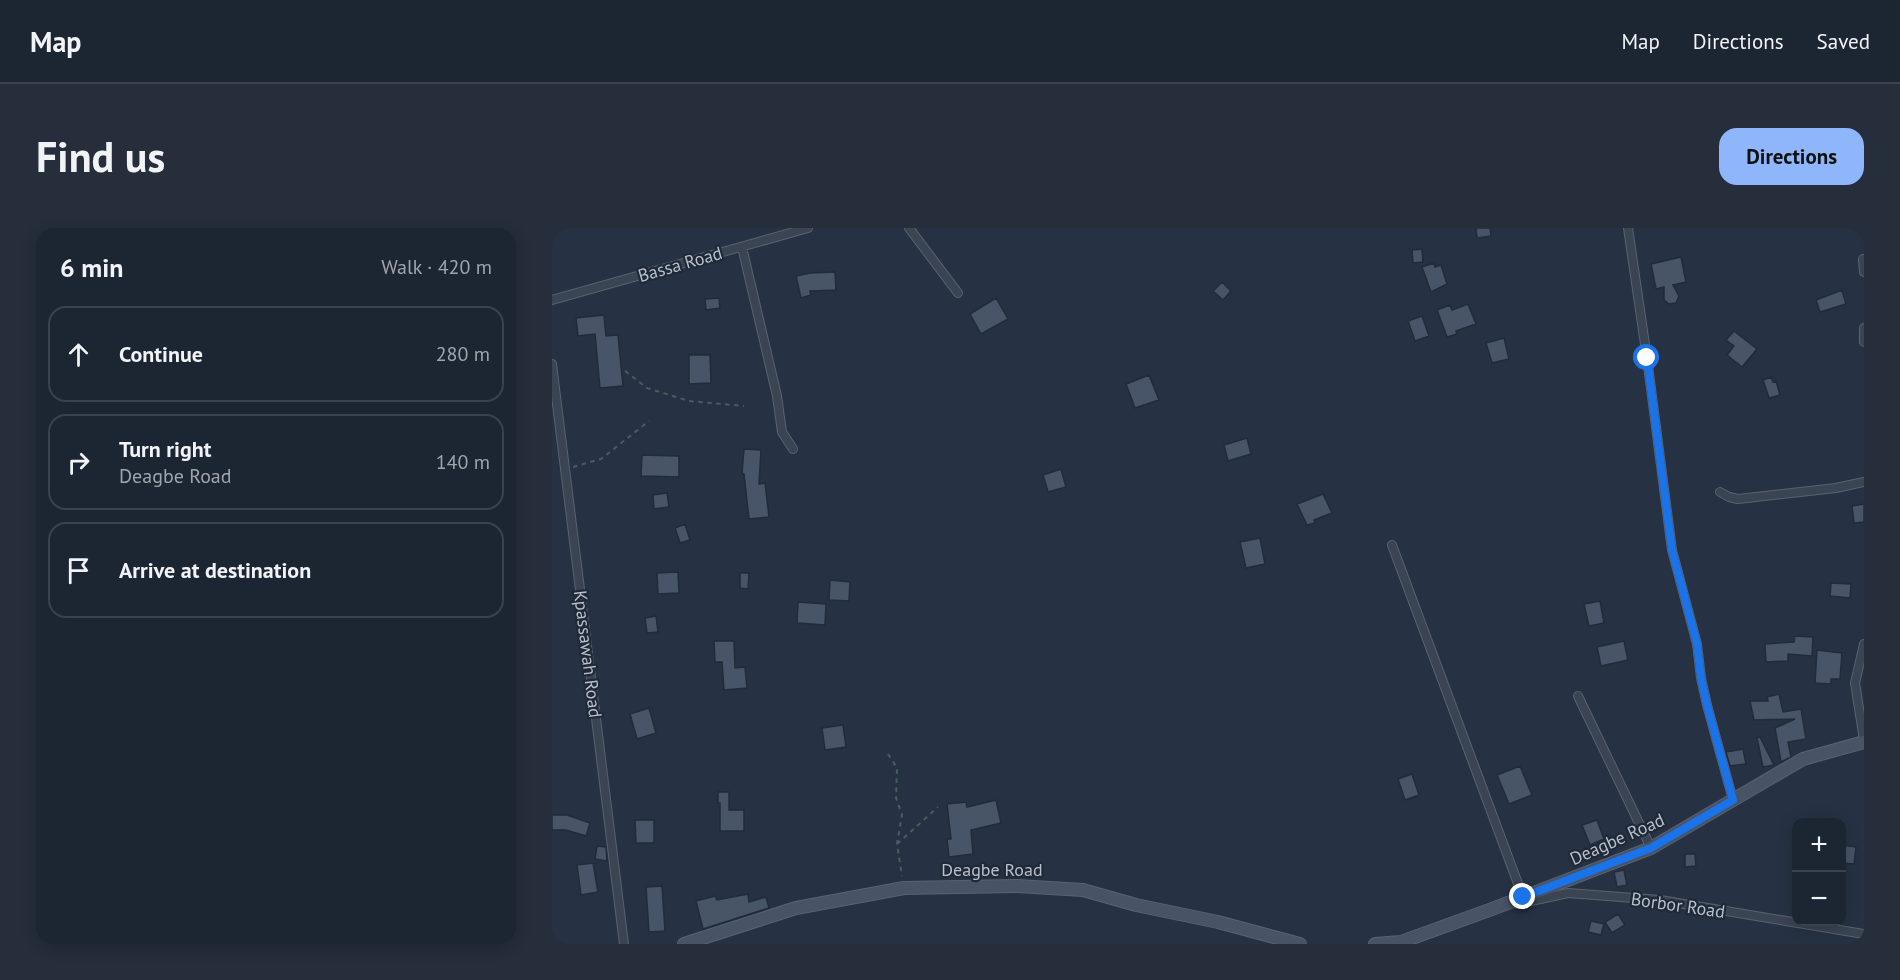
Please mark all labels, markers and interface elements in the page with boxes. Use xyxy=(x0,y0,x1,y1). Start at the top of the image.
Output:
text: Map xyxy=(30,23,81,60)
text: Map xyxy=(1621,28,1660,55)
text: Directions xyxy=(1693,28,1784,55)
text: Saved xyxy=(1817,28,1870,55)
button: Directions xyxy=(1719,128,1864,185)
text: Find us xyxy=(36,129,165,184)
street label: Bassa Road xyxy=(635,241,725,287)
text: 6 min xyxy=(60,251,123,284)
text: Walk · 420 m xyxy=(381,254,492,280)
icon: ahead xyxy=(62,338,95,371)
text: Continue xyxy=(119,340,203,368)
text: 280 m xyxy=(436,341,490,367)
route start xyxy=(1633,344,1659,370)
text: Turn right xyxy=(119,435,211,463)
icon: right xyxy=(62,446,95,479)
text: 140 m xyxy=(436,449,490,475)
text: Deagbe Road xyxy=(119,463,232,489)
icon: arrive xyxy=(62,554,95,587)
text: Arrive at destination xyxy=(119,556,311,584)
street label: Kpassawah Road xyxy=(569,589,607,719)
street label: Deagbe Road xyxy=(1566,808,1668,870)
map controls xyxy=(1792,818,1846,926)
button: + xyxy=(1792,818,1846,872)
street label: Deagbe Road xyxy=(941,858,1043,881)
button: − xyxy=(1792,872,1846,926)
route end xyxy=(1509,883,1535,909)
street label: Borbor Road xyxy=(1630,887,1726,923)

